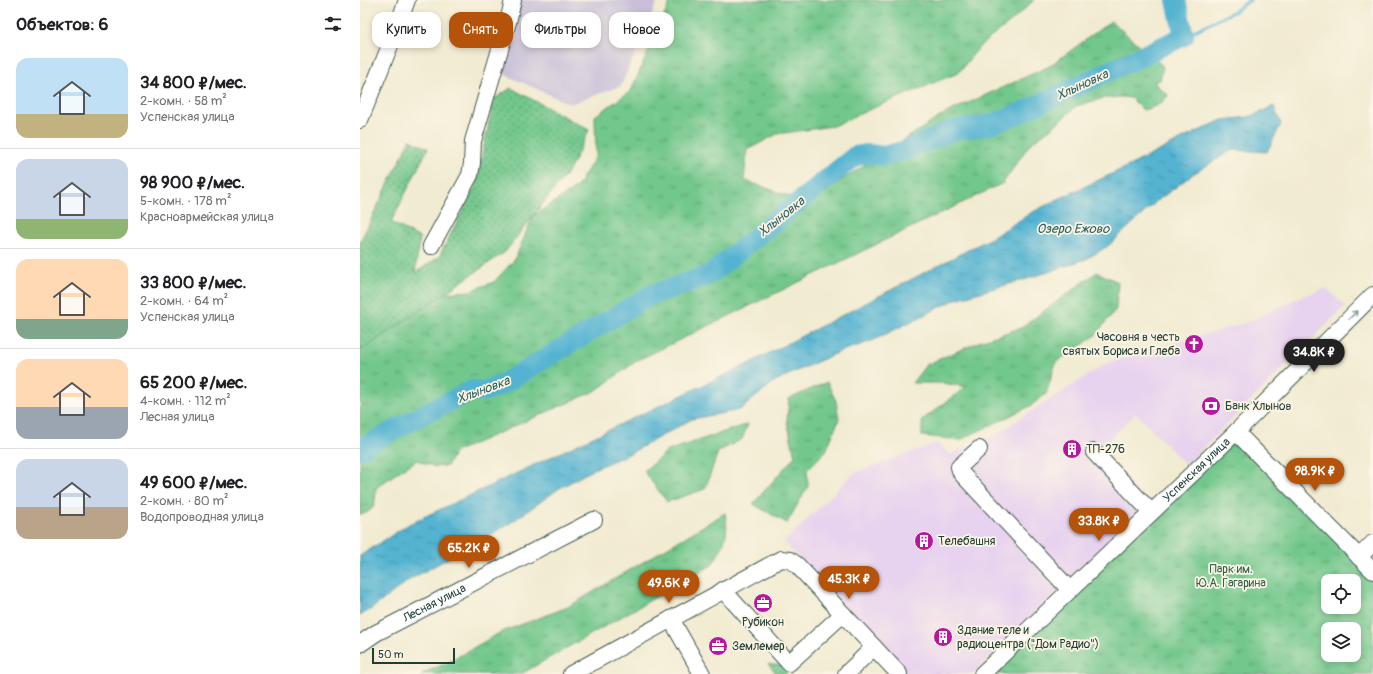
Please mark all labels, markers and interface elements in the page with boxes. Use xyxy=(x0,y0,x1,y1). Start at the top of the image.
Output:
chip: Купить xyxy=(372,12,441,48)
chip: Снять xyxy=(449,12,513,48)
chip: Фильтры xyxy=(521,12,601,48)
chip: Новое xyxy=(609,12,674,48)
icon: filters xyxy=(322,13,344,35)
text: Объектов: 6 xyxy=(16,14,108,35)
water label: Хлыновка xyxy=(1054,66,1111,104)
text: 34 800 ₽/мес. xyxy=(140,72,247,93)
icon: home xyxy=(48,74,96,122)
text: 2-комн. · 58 m² xyxy=(140,93,227,109)
text: Успенская улица xyxy=(140,109,235,125)
text: 98 900 ₽/мес. xyxy=(140,172,245,193)
icon: home xyxy=(48,175,96,223)
text: 5-комн. · 178 m² xyxy=(140,193,231,209)
water label: Хлыновка xyxy=(755,193,809,240)
text: Красноармейская улица xyxy=(140,209,274,225)
water label: Озеро Ежово xyxy=(1037,221,1110,237)
text: 33 800 ₽/мес. xyxy=(140,272,246,293)
icon: home xyxy=(48,275,96,323)
text: 2-комн. · 64 m² xyxy=(140,293,228,309)
text: Успенская улица xyxy=(140,309,235,325)
one-way arrow xyxy=(1348,310,1358,320)
place label: Часовня в честь святых Бориса и Глеба xyxy=(1063,330,1180,359)
church icon: Часовня в честь святых Бориса и Глеба xyxy=(1183,333,1205,355)
pin: 34.8K ₽ xyxy=(1277,339,1351,373)
text: 34.8K ₽ xyxy=(1293,344,1335,360)
text: 65 200 ₽/мес. xyxy=(140,372,247,393)
water label: Хлыновка xyxy=(455,372,513,407)
icon: home xyxy=(48,375,96,423)
text: 4-комн. · 112 m² xyxy=(140,393,231,409)
bank icon: Банк Хлынов xyxy=(1200,395,1222,417)
place label: Банк Хлынов xyxy=(1225,399,1291,414)
text: Лесная улица xyxy=(140,409,215,425)
street label: Успенская улица xyxy=(1160,434,1234,506)
building icon: ТП-276 xyxy=(1061,438,1083,460)
place label: ТП-276 xyxy=(1086,442,1125,457)
pin: 98.9K ₽ xyxy=(1278,458,1352,492)
text: 98.9K ₽ xyxy=(1294,463,1336,479)
text: 49 600 ₽/мес. xyxy=(140,472,247,493)
icon: home xyxy=(48,475,96,523)
text: 2-комн. · 80 m² xyxy=(140,493,228,509)
pin: 33.8K ₽ xyxy=(1062,508,1136,542)
text: Водопроводная улица xyxy=(140,509,264,525)
text: 33.8K ₽ xyxy=(1078,513,1120,529)
building icon: Телебашня xyxy=(913,530,935,552)
place label: Телебашня xyxy=(938,534,996,549)
pin: 65.2K ₽ xyxy=(432,535,506,569)
text: 65.2K ₽ xyxy=(447,540,491,556)
park label: Парк им. Ю.А. Гагарина xyxy=(1196,562,1266,591)
pin: 45.3K ₽ xyxy=(812,566,886,600)
pin: 49.6K ₽ xyxy=(632,570,706,604)
text: 45.3K ₽ xyxy=(827,571,871,587)
map controls xyxy=(1321,574,1361,662)
button: locate xyxy=(1321,574,1361,614)
text: 49.6K ₽ xyxy=(647,575,691,591)
street label: Лесная улица xyxy=(399,581,469,626)
office icon: Рубикон xyxy=(752,592,774,614)
place label: Рубикон xyxy=(742,615,784,630)
button: layers xyxy=(1321,622,1361,662)
place label: Здание теле и радиоцентра ("Дом Радио") xyxy=(957,623,1099,652)
building icon: Здание теле и радиоцентра ("Дом Радио") xyxy=(932,626,954,648)
office icon: Землемер xyxy=(707,635,729,657)
place label: Землемер xyxy=(732,639,785,654)
scale bar xyxy=(372,646,455,665)
text: 50 m xyxy=(378,648,404,661)

